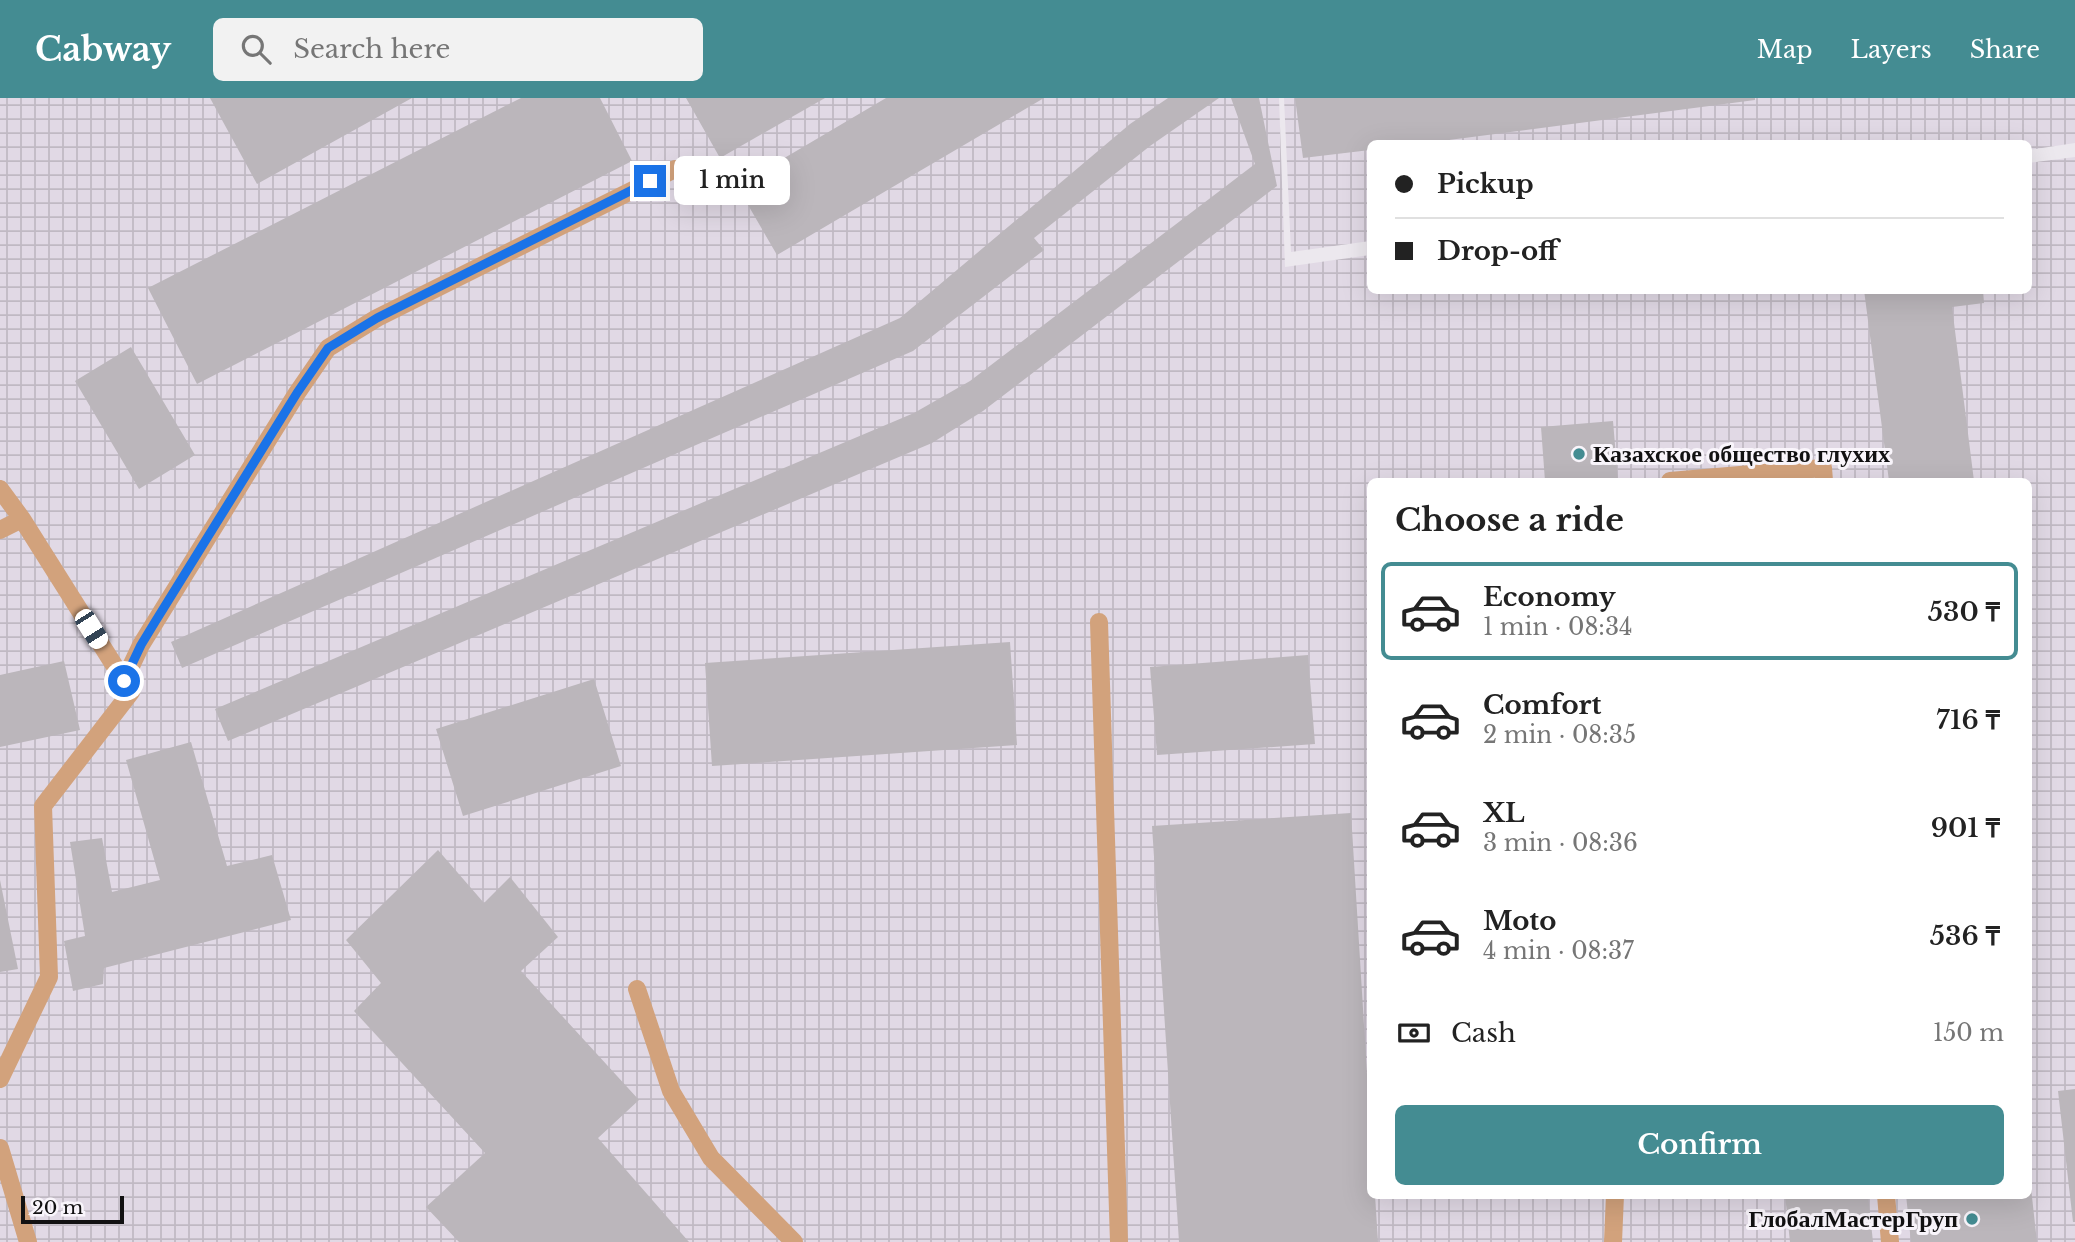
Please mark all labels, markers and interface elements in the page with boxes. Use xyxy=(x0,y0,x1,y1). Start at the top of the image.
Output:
search box xyxy=(213,18,703,81)
text: Cabway xyxy=(35,29,171,70)
icon: search xyxy=(237,30,275,68)
text: Search here xyxy=(293,33,450,65)
text: Map xyxy=(1757,35,1813,64)
text: Layers xyxy=(1851,35,1932,64)
text: Share xyxy=(1970,35,2040,64)
callout: 1 min xyxy=(674,156,790,206)
route end xyxy=(634,165,666,197)
text: 1 min xyxy=(699,166,765,194)
text: Pickup xyxy=(1437,168,1534,200)
text: Drop-off xyxy=(1437,235,1558,267)
place label: Казахское общество глухих xyxy=(1593,439,1890,468)
marker: Казахское общество глухих xyxy=(1571,446,1587,462)
text: Choose a ride xyxy=(1395,500,1624,540)
icon: car xyxy=(1399,580,1462,643)
text: Economy xyxy=(1483,581,1616,613)
text: 530 ₸ xyxy=(1928,596,2000,628)
car xyxy=(71,606,112,652)
text: 1 min · 08:34 xyxy=(1483,613,1633,641)
route start xyxy=(108,665,140,697)
icon: car xyxy=(1399,688,1462,751)
text: Comfort xyxy=(1483,689,1601,721)
text: 716 ₸ xyxy=(1936,704,2000,736)
text: 2 min · 08:35 xyxy=(1483,721,1636,749)
icon: car xyxy=(1399,796,1462,859)
text: XL xyxy=(1483,797,1525,829)
text: 901 ₸ xyxy=(1931,812,2000,844)
text: 3 min · 08:36 xyxy=(1483,829,1638,857)
icon: car xyxy=(1399,904,1462,967)
text: Moto xyxy=(1483,905,1556,937)
text: 536 ₸ xyxy=(1930,920,2000,952)
text: 4 min · 08:37 xyxy=(1483,937,1634,965)
icon: cash xyxy=(1395,1014,1433,1052)
text: Cash xyxy=(1451,1017,1516,1049)
text: 150 m xyxy=(1933,1019,2004,1047)
button: Confirm xyxy=(1395,1105,2004,1185)
scale bar xyxy=(21,1193,124,1225)
text: 20 m xyxy=(32,1196,83,1219)
place label: ГлобалМастерГруп xyxy=(1749,1204,1958,1233)
marker: ГлобалМастерГруп xyxy=(1964,1211,1980,1227)

